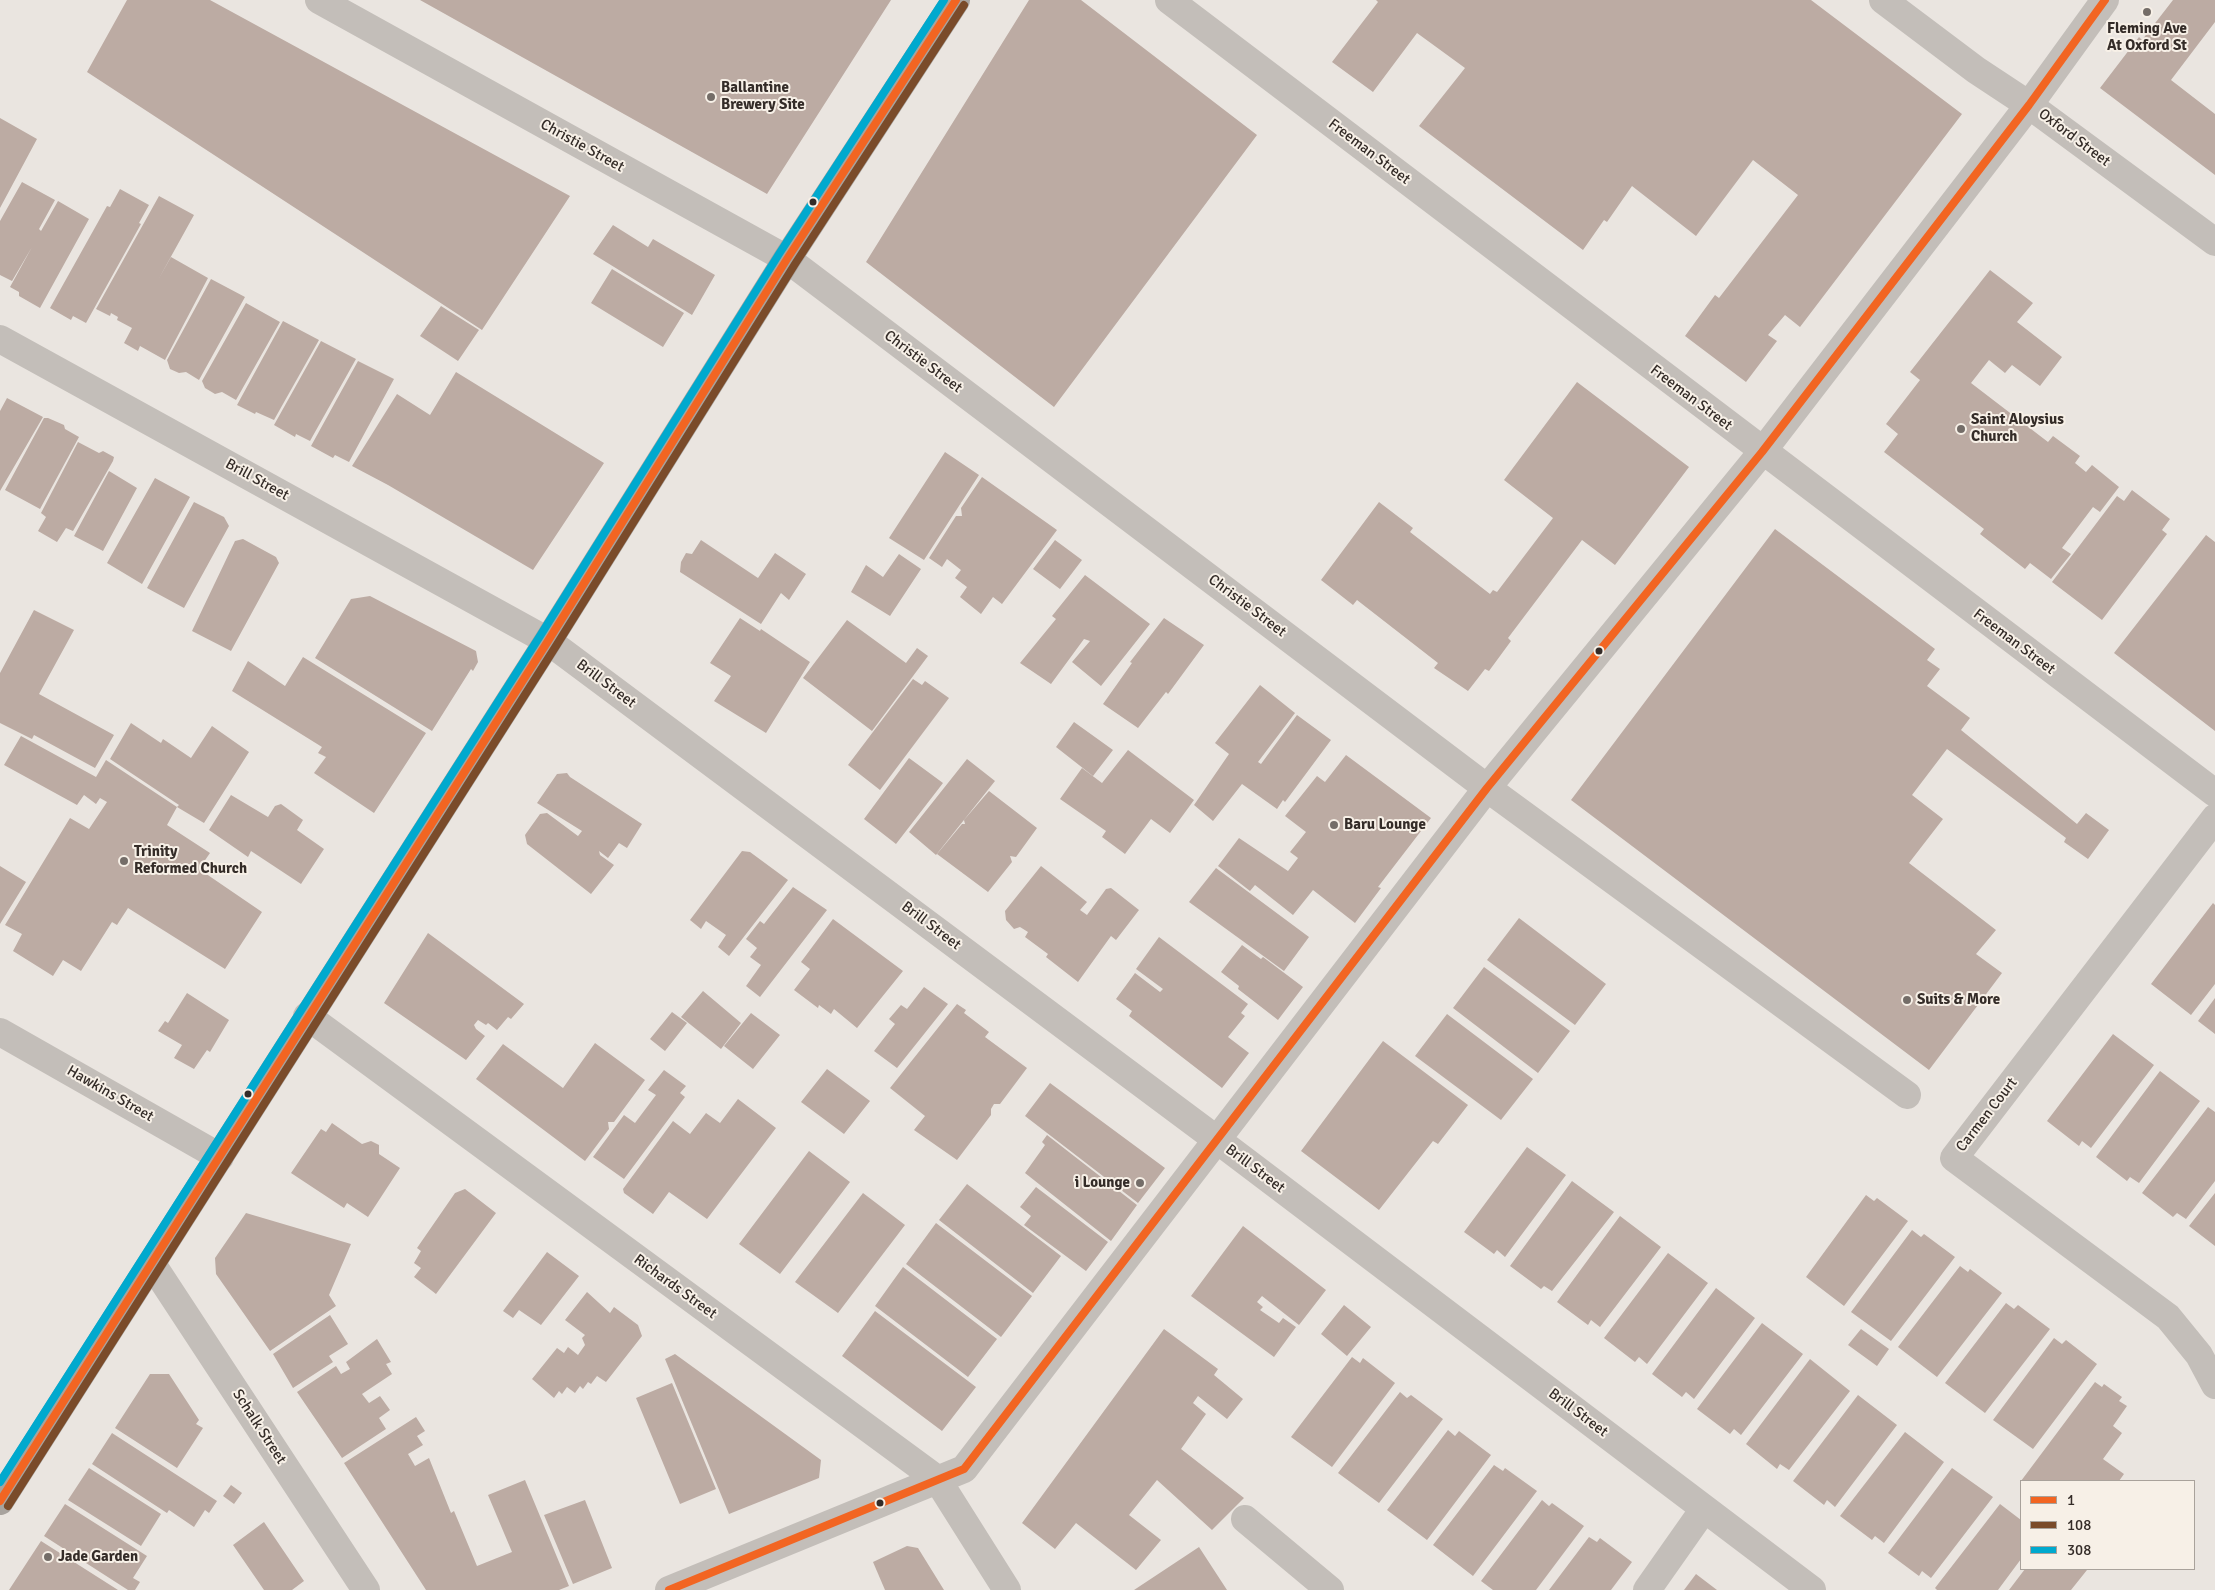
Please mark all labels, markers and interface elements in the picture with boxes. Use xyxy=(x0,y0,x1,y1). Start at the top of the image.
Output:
marker: Fleming Ave At Oxford St xyxy=(2141,6,2153,18)
place label: Fleming Ave At Oxford St xyxy=(2107,20,2187,55)
place label: Ballantine Brewery Site xyxy=(721,79,805,114)
marker: Ballantine Brewery Site xyxy=(705,91,717,103)
street label: Oxford Street xyxy=(2035,105,2113,171)
street label: Freeman Street xyxy=(1325,115,1413,189)
street label: Christie Street xyxy=(537,116,627,176)
unlabelled marker xyxy=(808,197,818,207)
street label: Christie Street xyxy=(880,327,966,397)
street label: Freeman Street xyxy=(1647,361,1735,435)
place label: Saint Aloysius Church xyxy=(1971,411,2064,446)
marker: Saint Aloysius Church xyxy=(1955,423,1967,435)
street label: Brill Street xyxy=(222,455,292,505)
street label: Christie Street xyxy=(1204,571,1290,641)
street label: Freeman Street xyxy=(1970,605,2058,679)
unlabelled marker xyxy=(1594,646,1604,656)
street label: Brill Street xyxy=(573,656,639,712)
place label: Baru Lounge xyxy=(1344,816,1426,834)
marker: Baru Lounge xyxy=(1328,819,1340,831)
place label: Trinity Reformed Church xyxy=(134,843,247,878)
marker: Trinity Reformed Church xyxy=(118,855,130,867)
street label: Brill Street xyxy=(898,898,964,954)
place label: Suits & More xyxy=(1917,991,2000,1009)
marker: Suits & More xyxy=(1901,994,1913,1006)
street label: Hawkins Street xyxy=(63,1062,157,1126)
street label: Carmen Court xyxy=(1952,1074,2022,1156)
unlabelled marker xyxy=(243,1089,253,1099)
street label: Brill Street xyxy=(1222,1141,1288,1197)
place label: i Lounge xyxy=(1075,1174,1130,1192)
marker: i Lounge xyxy=(1134,1177,1146,1189)
street label: Richards Street xyxy=(630,1251,720,1323)
street label: Brill Street xyxy=(1545,1385,1611,1441)
street label: Schalk Street xyxy=(228,1386,290,1468)
legend xyxy=(2020,1480,2195,1570)
text: 1 xyxy=(2067,1491,2075,1509)
unlabelled marker xyxy=(875,1498,885,1508)
text: 108 xyxy=(2067,1516,2091,1534)
text: 308 xyxy=(2067,1541,2091,1559)
place label: Jade Garden xyxy=(58,1548,138,1566)
marker: Jade Garden xyxy=(42,1551,54,1563)

